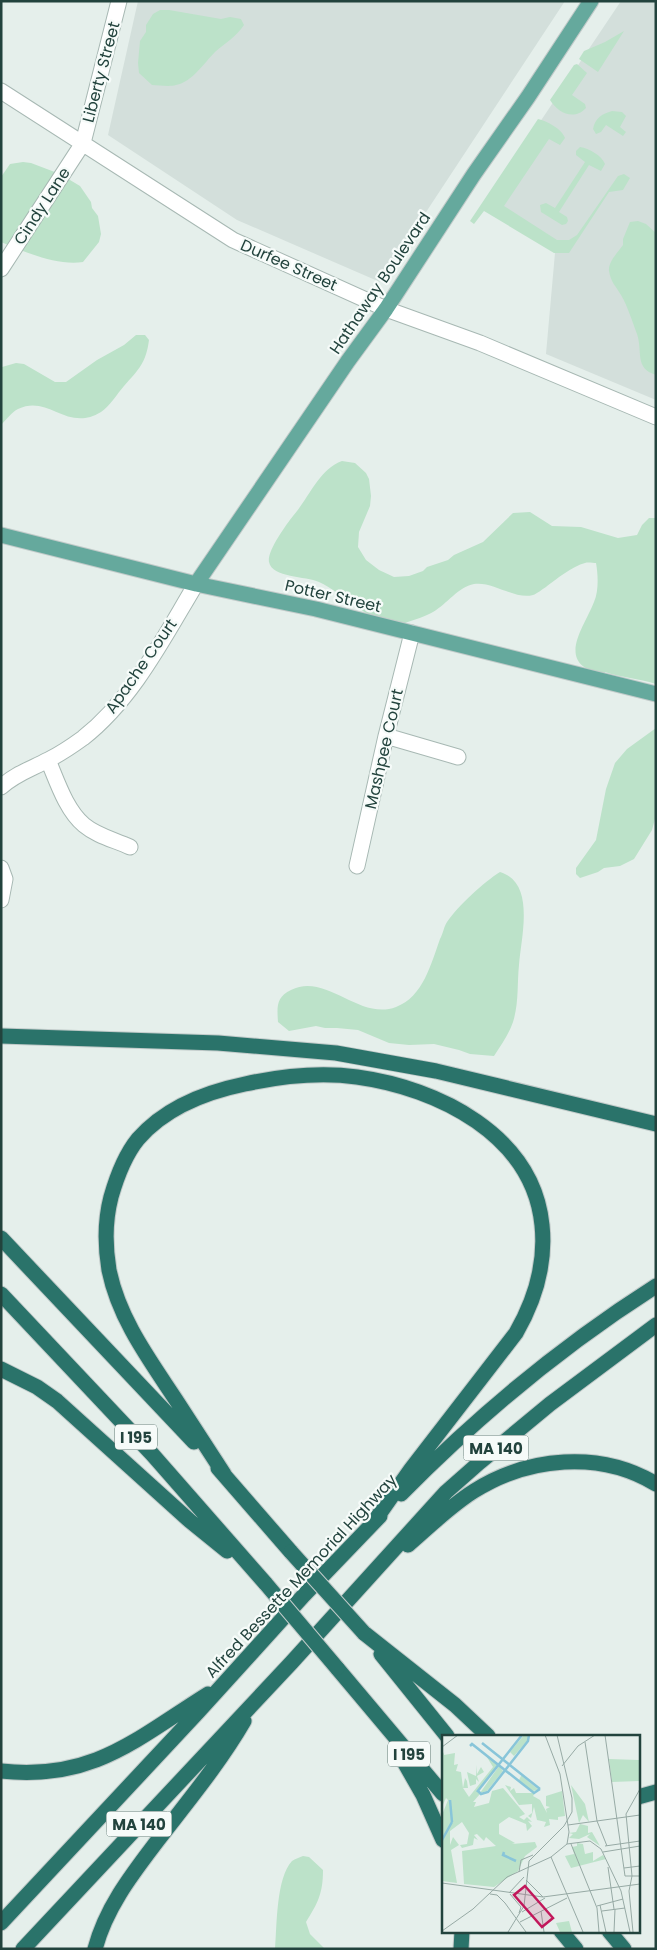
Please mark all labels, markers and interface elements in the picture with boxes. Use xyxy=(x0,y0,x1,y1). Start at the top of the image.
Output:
street label: Liberty Street xyxy=(76,19,126,125)
street label: Cindy Lane xyxy=(8,163,76,249)
street label: Hathaway Boulevard xyxy=(324,207,436,359)
street label: Durfee Street xyxy=(237,233,341,297)
street label: Potter Street xyxy=(283,574,384,618)
street label: Apache Court xyxy=(100,614,182,718)
street label: Mashpee Court xyxy=(359,686,409,811)
road number: I 195 xyxy=(115,1424,157,1450)
road number: MA 140 xyxy=(464,1436,528,1460)
street label: Alfred Bessette Memorial Highway xyxy=(200,1469,402,1683)
inset map xyxy=(442,1735,640,1932)
road number: I 195 xyxy=(388,1742,430,1766)
road number: MA 140 xyxy=(106,1812,172,1836)

